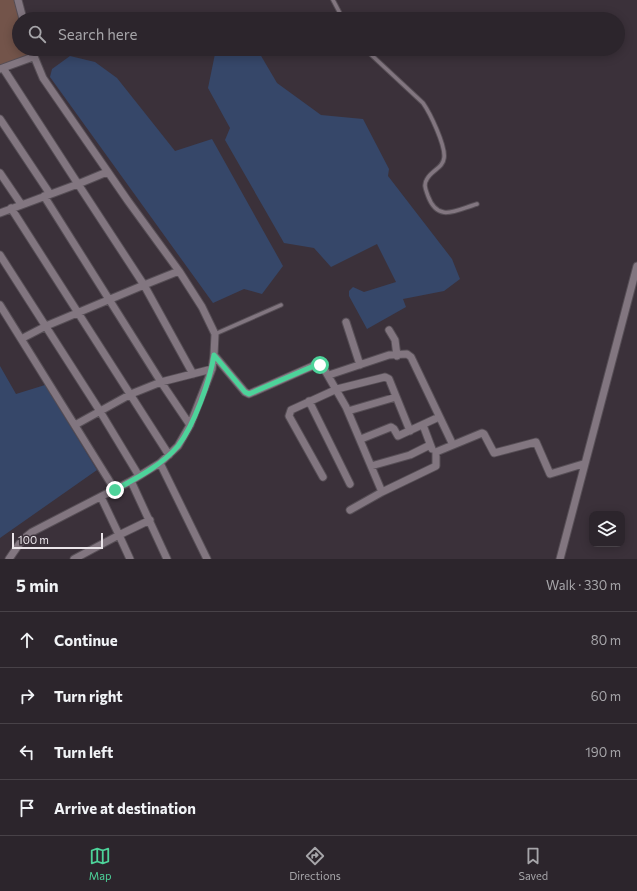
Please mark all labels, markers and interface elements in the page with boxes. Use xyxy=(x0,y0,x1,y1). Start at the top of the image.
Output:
search box xyxy=(12,12,625,56)
icon: search xyxy=(26,23,48,45)
text: Search here xyxy=(58,25,137,43)
route start xyxy=(311,356,329,374)
route end xyxy=(106,481,124,499)
map controls xyxy=(589,511,625,547)
button: layers xyxy=(589,511,625,547)
scale bar xyxy=(12,531,103,550)
text: 100 m xyxy=(18,533,49,546)
text: 5 min xyxy=(16,575,59,596)
text: Walk · 330 m xyxy=(546,577,621,593)
icon: ahead xyxy=(16,629,38,651)
text: Continue xyxy=(54,631,118,649)
text: 80 m xyxy=(591,632,621,648)
icon: right xyxy=(16,685,38,707)
text: Turn right xyxy=(54,687,123,705)
text: 60 m xyxy=(591,688,621,704)
icon: left xyxy=(16,741,38,763)
text: Turn left xyxy=(54,743,113,761)
text: 190 m xyxy=(585,744,621,760)
icon: arrive xyxy=(16,797,38,819)
text: Arrive at destination xyxy=(54,799,196,817)
tab: Map xyxy=(89,845,112,882)
tab: Directions xyxy=(289,845,341,882)
tab: Saved xyxy=(518,845,548,882)

